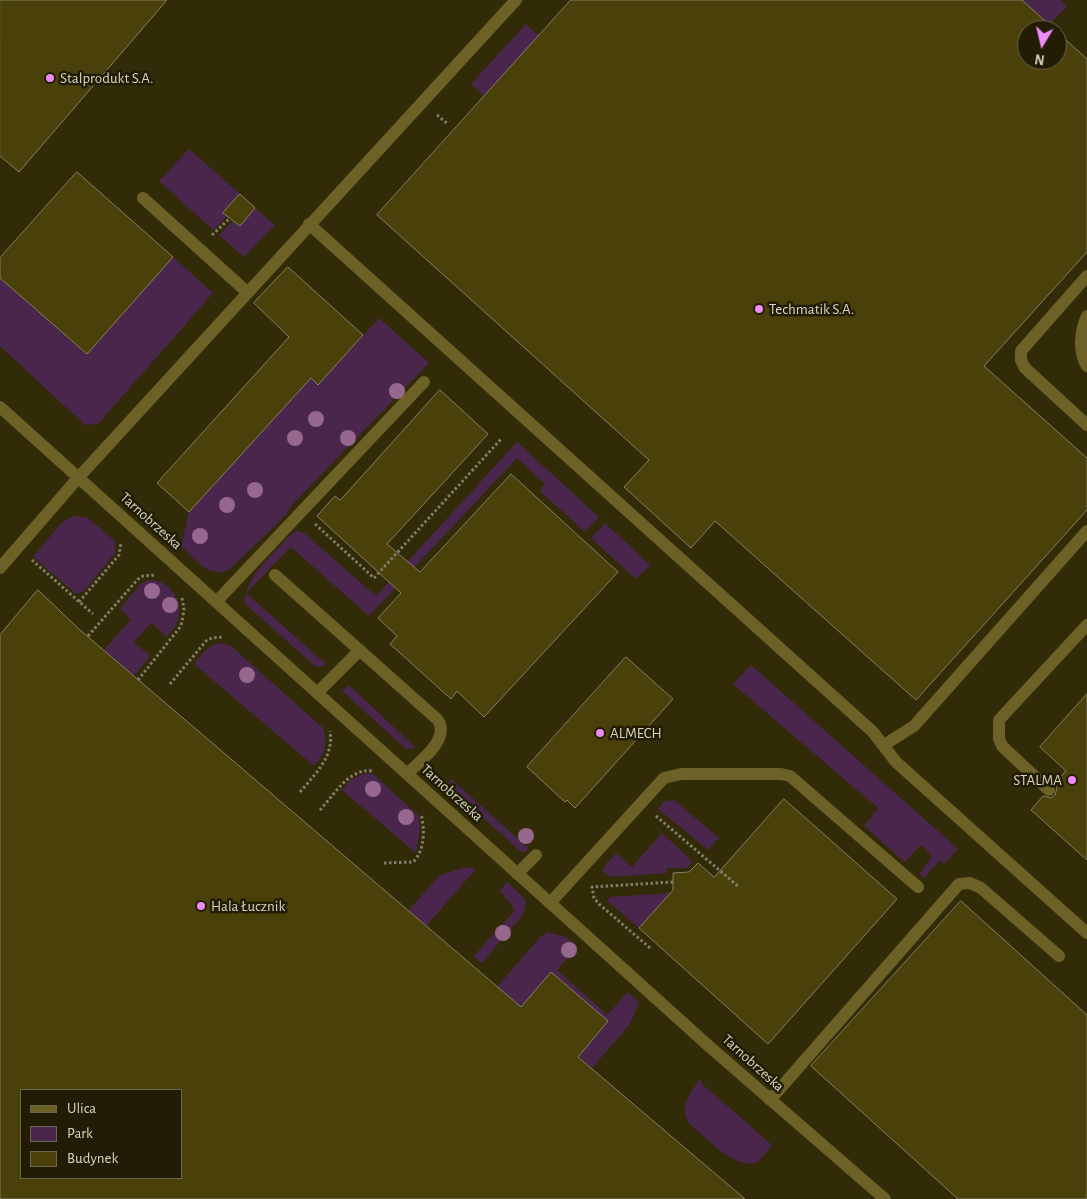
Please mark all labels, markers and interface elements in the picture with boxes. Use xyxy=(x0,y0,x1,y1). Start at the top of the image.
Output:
north arrow xyxy=(1017,20,1067,70)
text: N xyxy=(1034,51,1046,67)
place label: Stalprodukt S.A. xyxy=(60,69,153,87)
marker: Stalprodukt S.A. xyxy=(44,72,56,84)
place label: Techmatik S.A. xyxy=(769,300,854,318)
marker: Techmatik S.A. xyxy=(753,303,765,315)
street label: Tarnobrzeska xyxy=(116,488,186,554)
place label: ALMECH xyxy=(610,724,662,742)
marker: ALMECH xyxy=(594,727,606,739)
street label: Tarnobrzeska xyxy=(417,760,487,826)
place label: STALMA xyxy=(1013,771,1062,789)
marker: STALMA xyxy=(1066,774,1078,786)
place label: Hala Łucznik xyxy=(211,897,285,915)
marker: Hala Łucznik xyxy=(195,900,207,912)
street label: Tarnobrzeska xyxy=(718,1030,788,1096)
legend xyxy=(20,1089,182,1179)
text: Ulica xyxy=(67,1101,96,1116)
text: Park xyxy=(67,1126,93,1141)
text: Budynek xyxy=(67,1151,118,1166)

